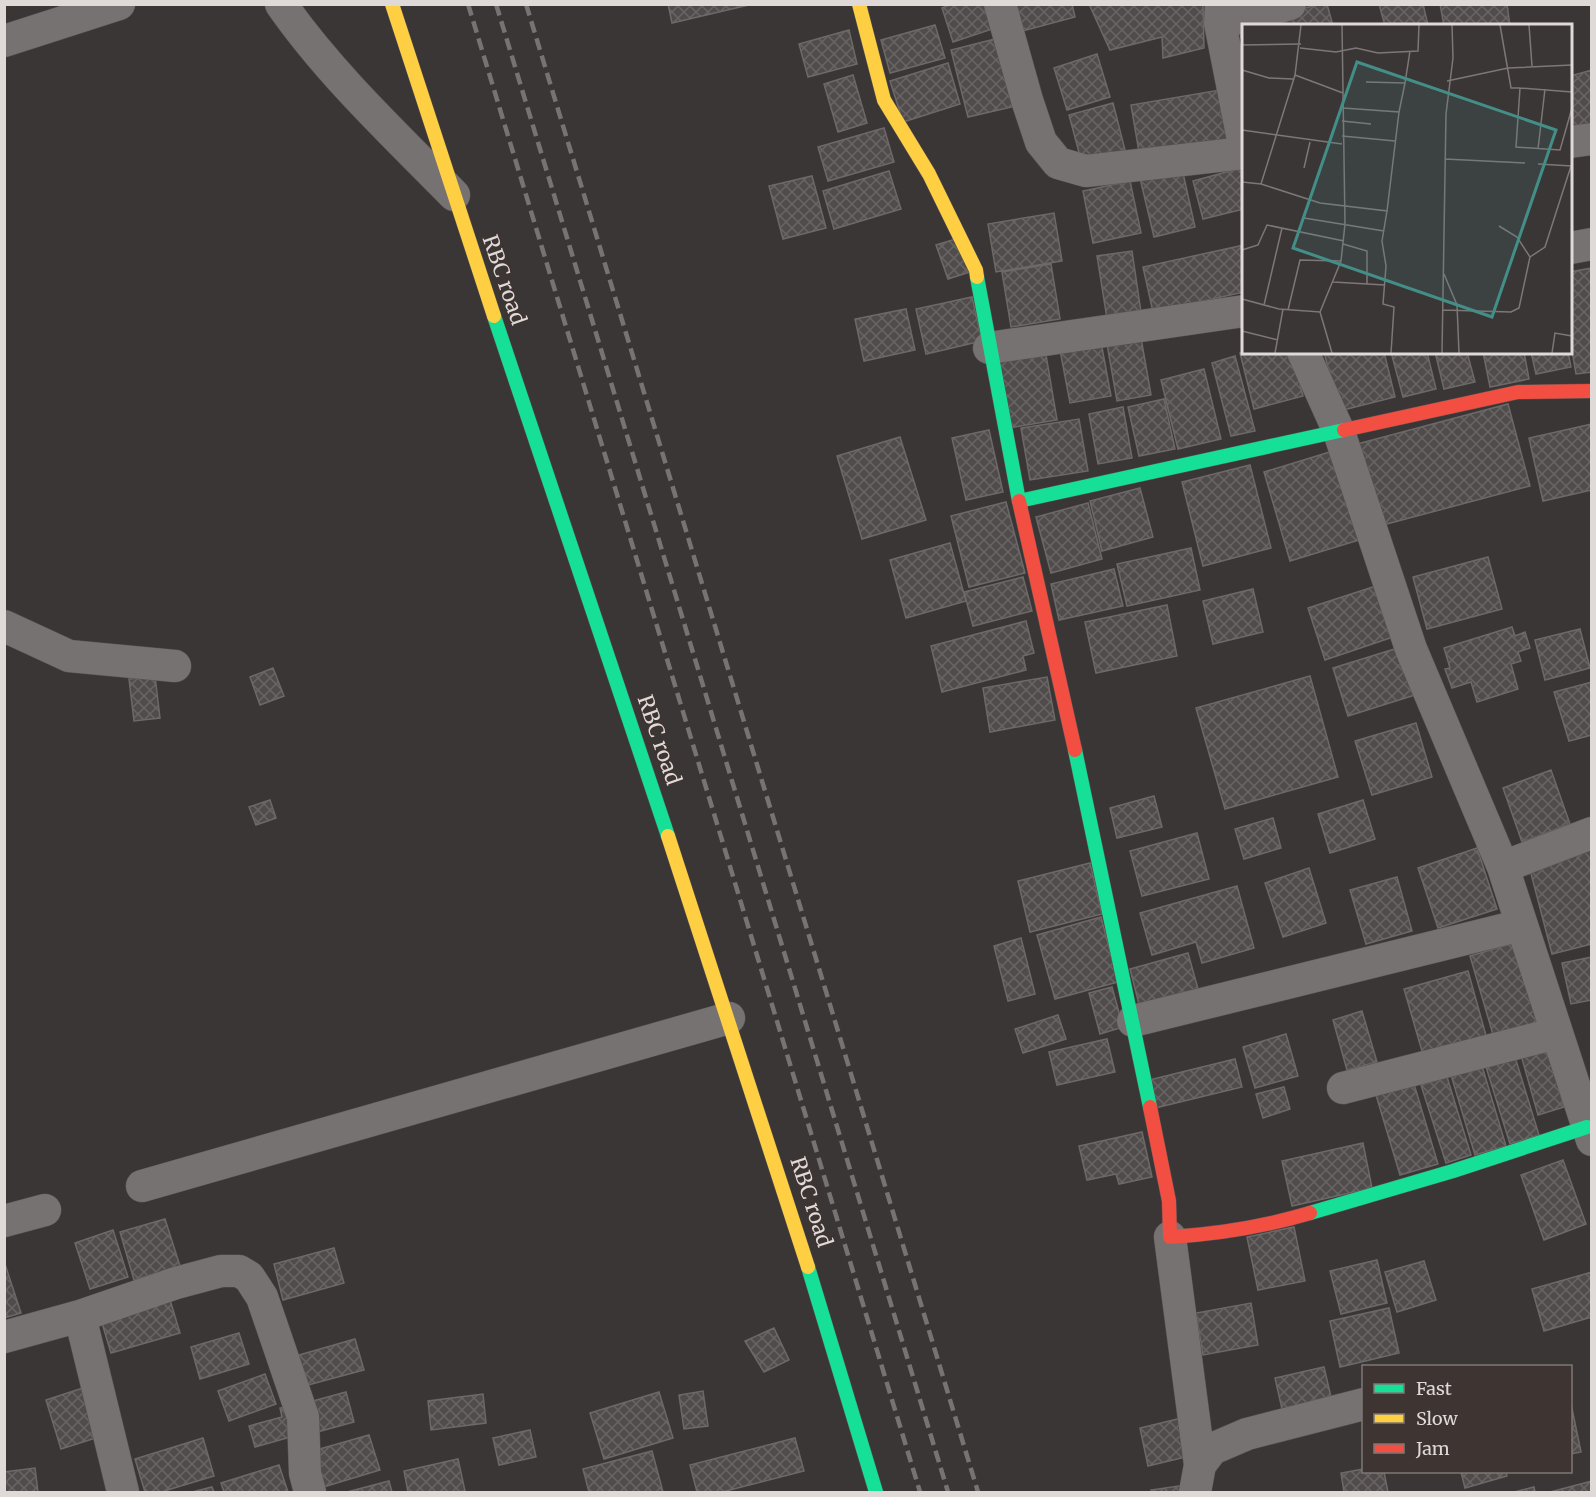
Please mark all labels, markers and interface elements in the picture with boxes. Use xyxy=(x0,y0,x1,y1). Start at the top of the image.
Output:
inset map xyxy=(1242,24,1572,354)
street label: RBC road xyxy=(476,231,533,329)
street label: RBC road xyxy=(631,691,688,789)
street label: RBC road xyxy=(784,1153,839,1251)
legend xyxy=(1362,1365,1572,1473)
text: Fast xyxy=(1416,1377,1452,1400)
text: Slow xyxy=(1416,1407,1459,1430)
text: Jam xyxy=(1415,1437,1450,1460)

